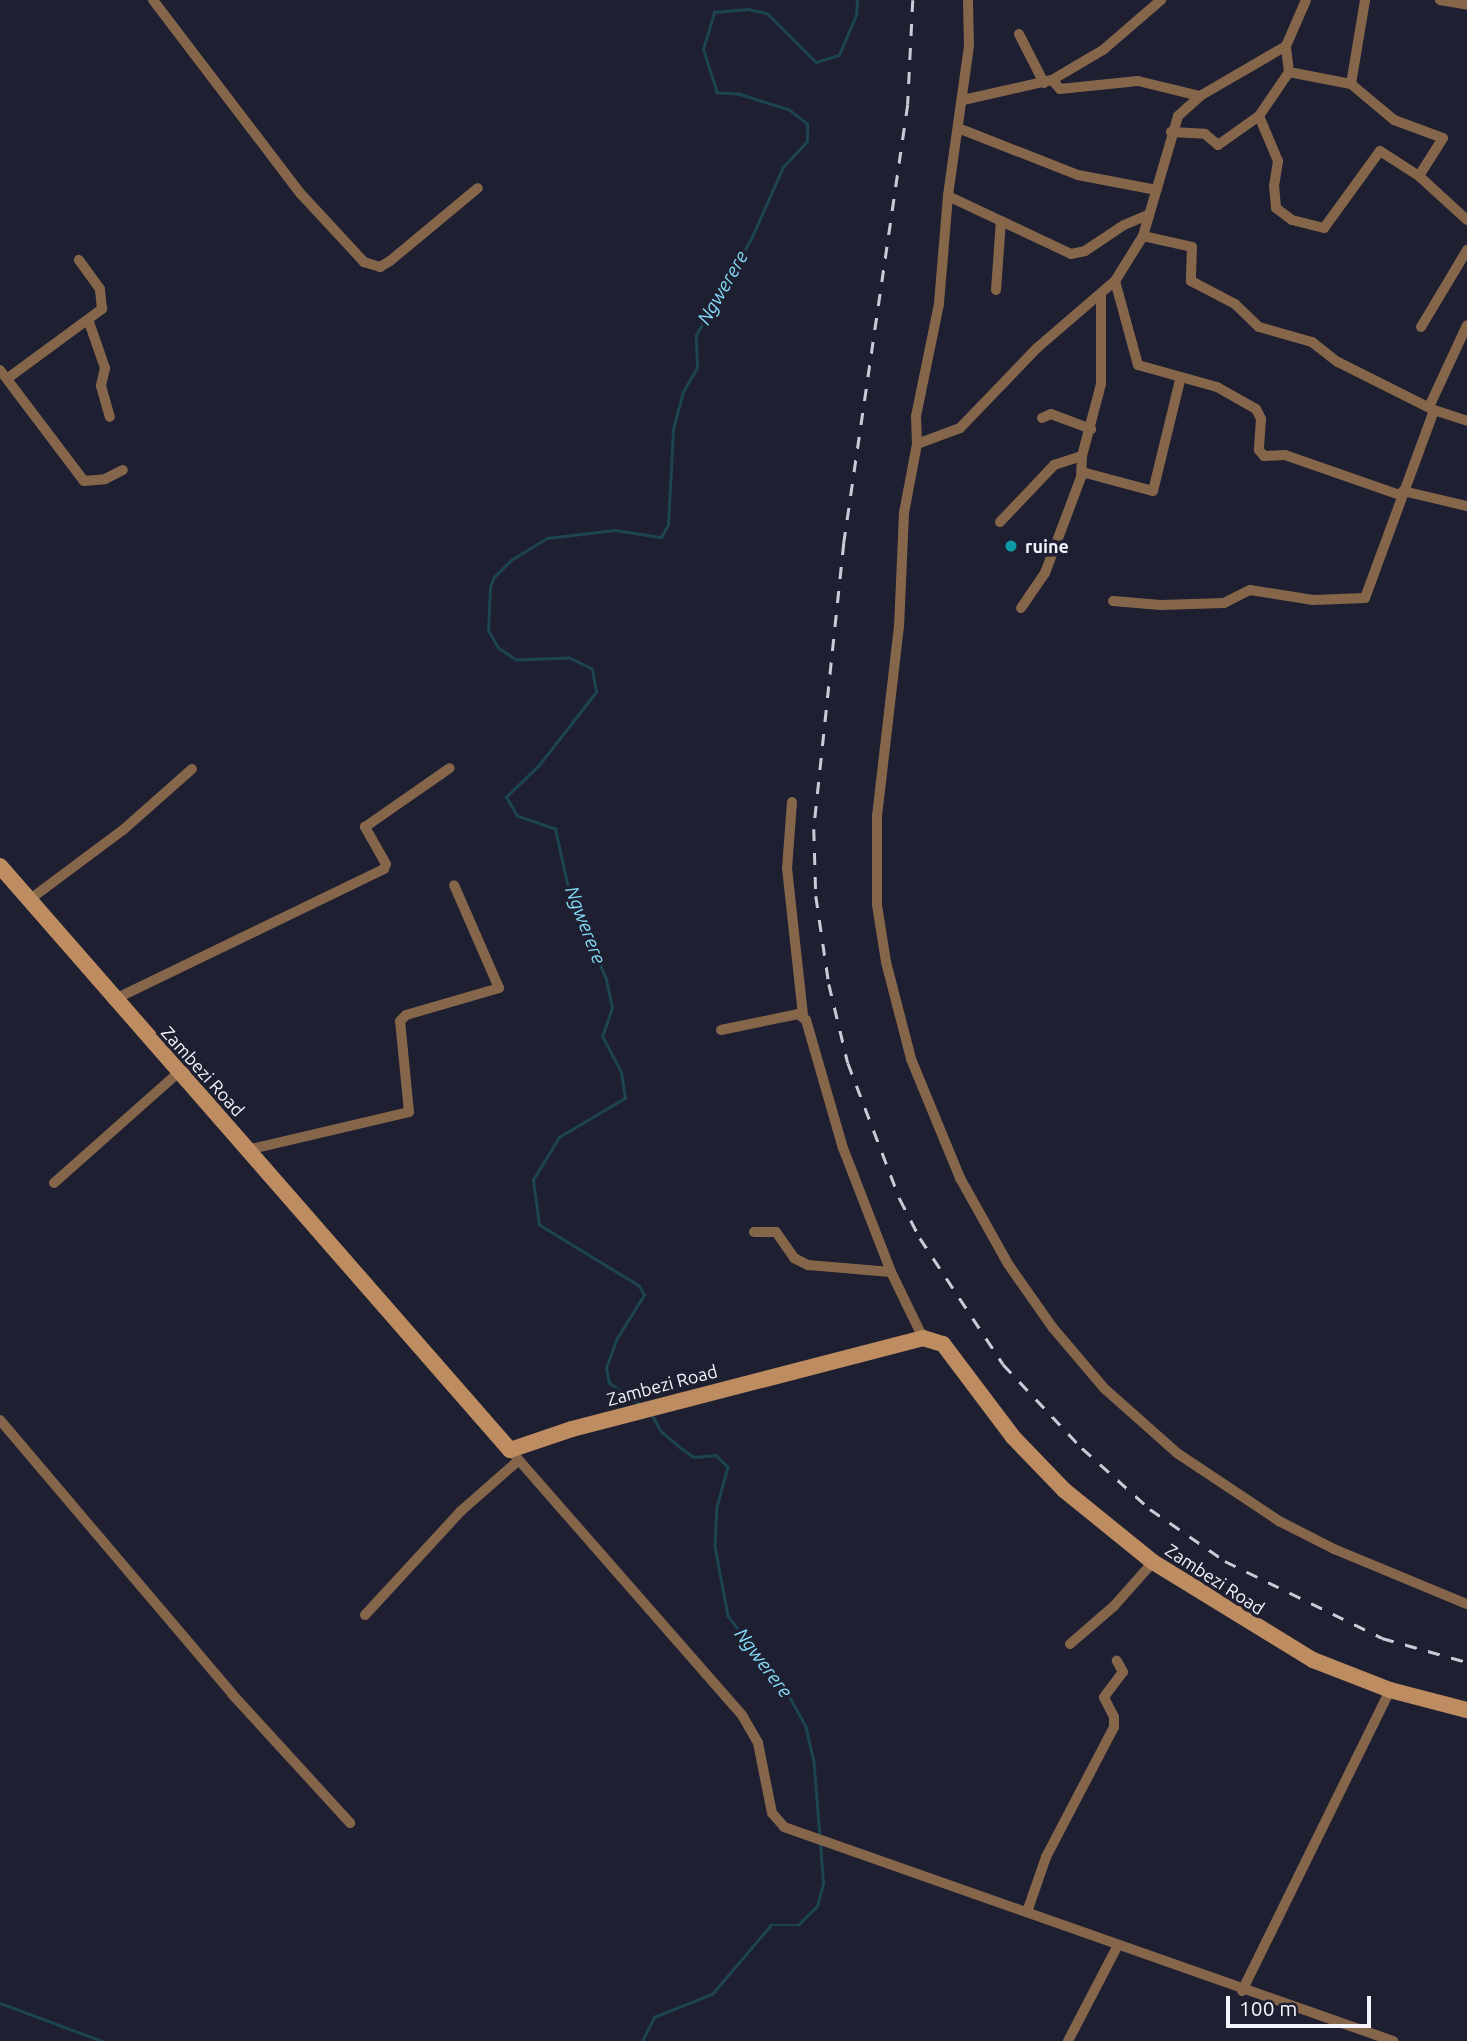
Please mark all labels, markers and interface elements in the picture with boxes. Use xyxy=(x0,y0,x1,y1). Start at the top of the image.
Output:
water label: Ngwerere xyxy=(693,247,753,329)
place label: ruine xyxy=(1025,535,1069,557)
marker: ruine xyxy=(1003,538,1019,554)
water label: Ngwerere xyxy=(560,883,610,967)
street label: Zambezi Road xyxy=(157,1022,249,1120)
street label: Zambezi Road xyxy=(604,1360,720,1410)
street label: Zambezi Road xyxy=(1161,1539,1269,1619)
water label: Ngwerere xyxy=(729,1624,797,1702)
scale bar xyxy=(1229,1982,1374,2026)
text: 100 m xyxy=(1239,1996,1297,2020)

